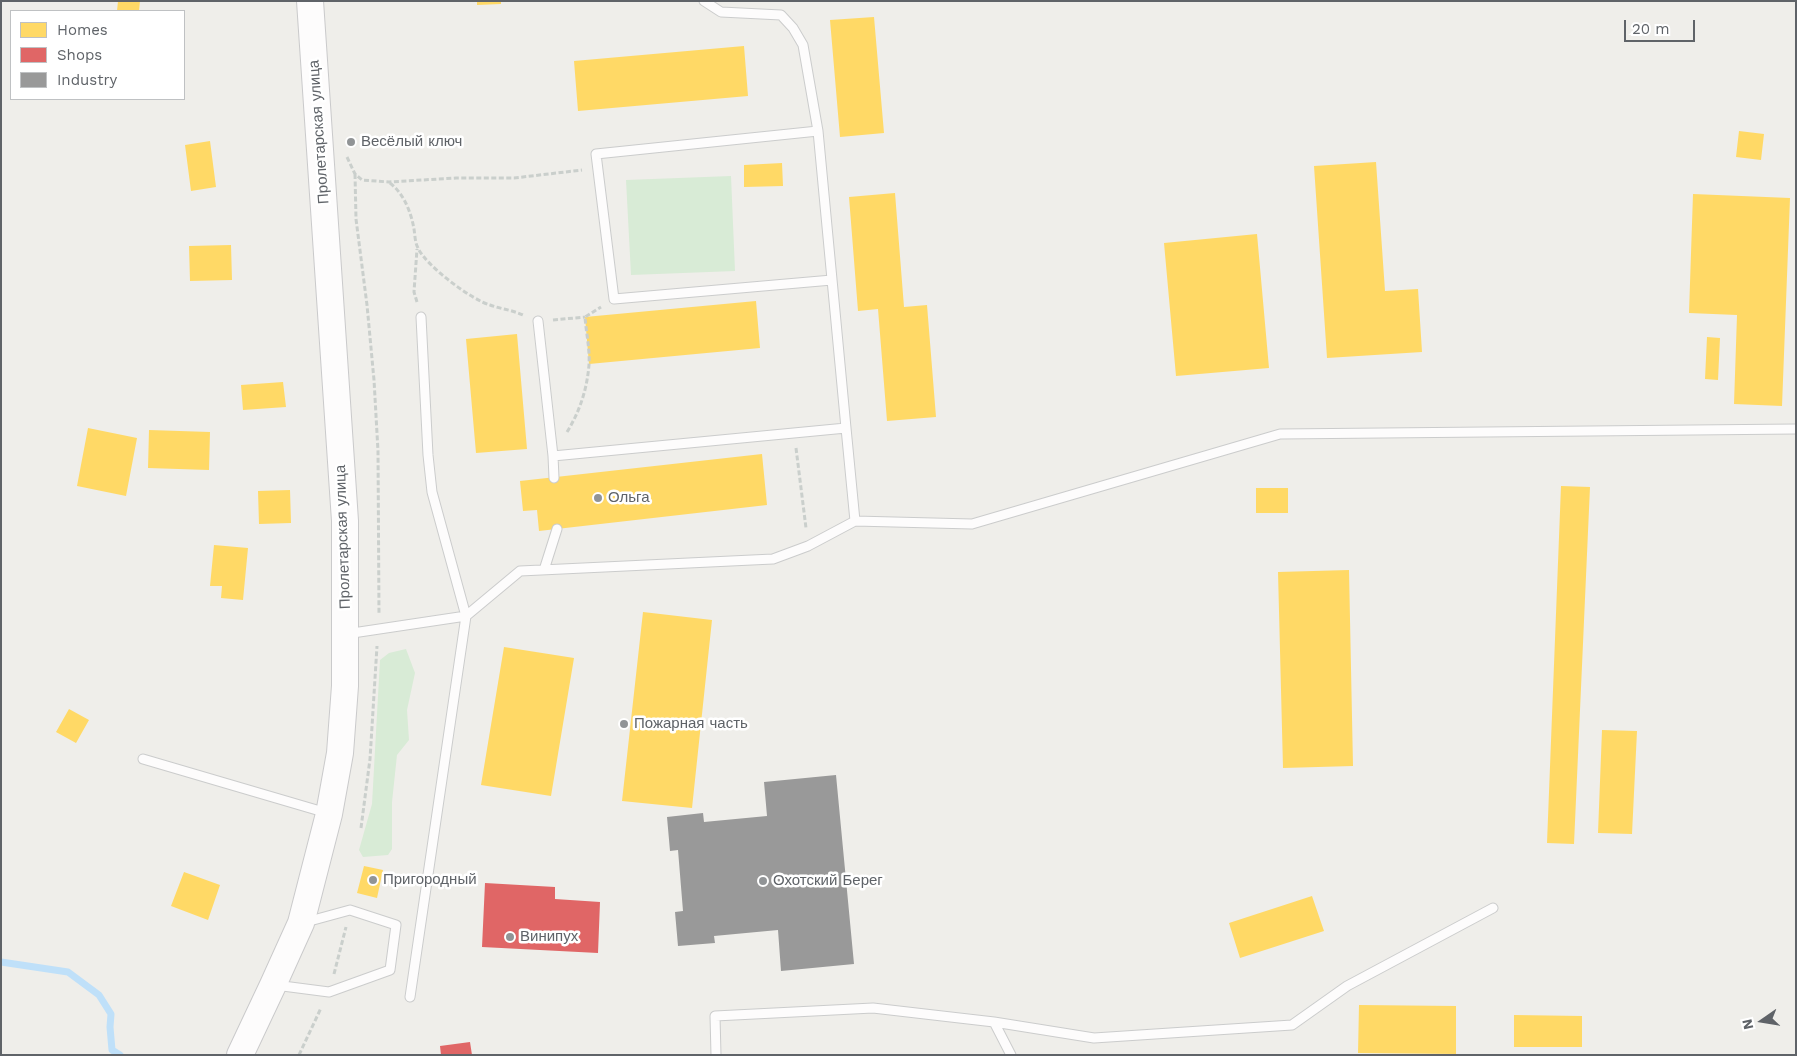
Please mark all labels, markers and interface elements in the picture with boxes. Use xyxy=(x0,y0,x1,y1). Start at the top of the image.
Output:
legend xyxy=(10,10,185,100)
scale bar xyxy=(1627,10,1698,42)
text: 20 m xyxy=(1632,20,1670,38)
text: Homes xyxy=(57,21,108,39)
text: Shops xyxy=(57,46,102,64)
street label: Пролетарская улица xyxy=(305,59,333,205)
text: Industry xyxy=(57,71,117,89)
place label: Весёлый ключ xyxy=(361,133,462,151)
marker: Весёлый ключ xyxy=(345,136,357,148)
street label: Пролетарская улица xyxy=(331,465,355,609)
place label: Ольга xyxy=(608,489,650,507)
marker: Ольга xyxy=(592,492,604,504)
place label: Пожарная часть xyxy=(634,715,748,733)
marker: Пожарная часть xyxy=(618,718,630,730)
place label: Пригородный xyxy=(383,871,477,889)
place label: Охотский Берег xyxy=(773,872,883,890)
marker: Пригородный xyxy=(367,874,379,886)
marker: Охотский Берег xyxy=(757,875,769,887)
place label: Винипух xyxy=(520,928,578,946)
marker: Винипух xyxy=(504,931,516,943)
north arrow xyxy=(1737,996,1787,1046)
text: N xyxy=(1738,1018,1756,1031)

